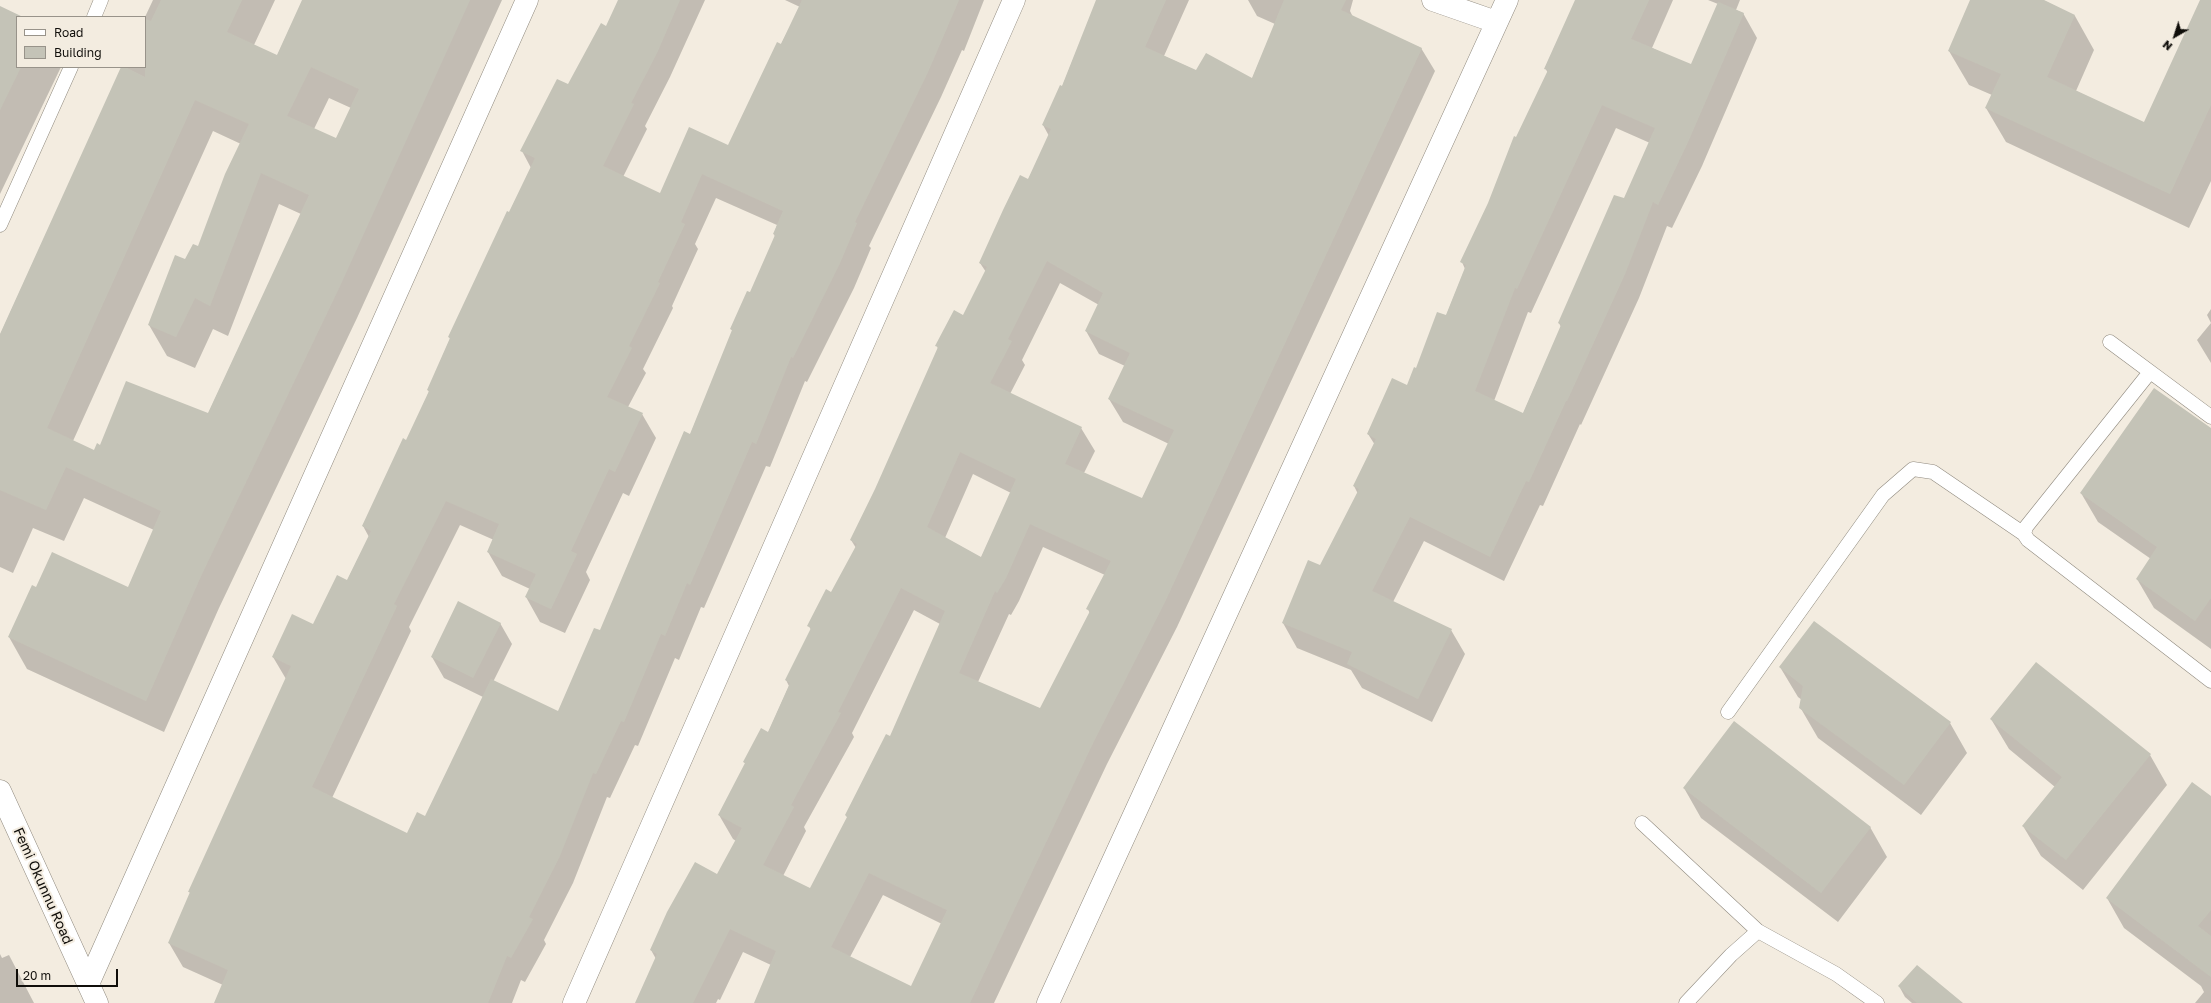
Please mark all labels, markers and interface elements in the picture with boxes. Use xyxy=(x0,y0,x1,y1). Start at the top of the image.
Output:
legend xyxy=(16,16,146,68)
north arrow xyxy=(2155,16,2195,56)
text: Road xyxy=(54,25,83,40)
text: N xyxy=(2160,38,2174,53)
text: Building xyxy=(54,45,102,60)
street label: Femi Okunnu Road xyxy=(10,825,76,947)
scale bar xyxy=(18,961,120,987)
text: 20 m xyxy=(23,968,51,983)

